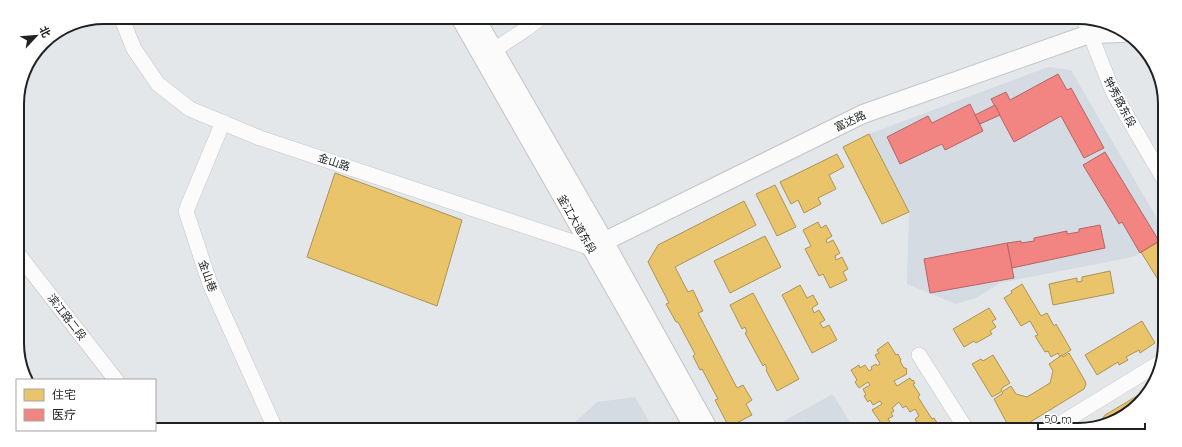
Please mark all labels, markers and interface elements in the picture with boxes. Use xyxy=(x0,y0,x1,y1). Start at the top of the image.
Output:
north arrow xyxy=(16,16,56,56)
text: 北 xyxy=(36,24,54,40)
street label: 钟秀路东段 xyxy=(1101,74,1139,130)
street label: 富达路 xyxy=(832,108,868,134)
street label: 金山路 xyxy=(316,150,352,174)
street label: 釜江大道东段 xyxy=(554,192,600,256)
street label: 金山巷 xyxy=(196,258,220,294)
street label: 滨江路二段 xyxy=(45,291,89,343)
legend xyxy=(16,379,156,431)
text: 住宅 xyxy=(52,387,76,402)
scale bar xyxy=(1038,405,1145,431)
text: 医疗 xyxy=(52,407,76,422)
text: 50 m xyxy=(1044,411,1072,426)

